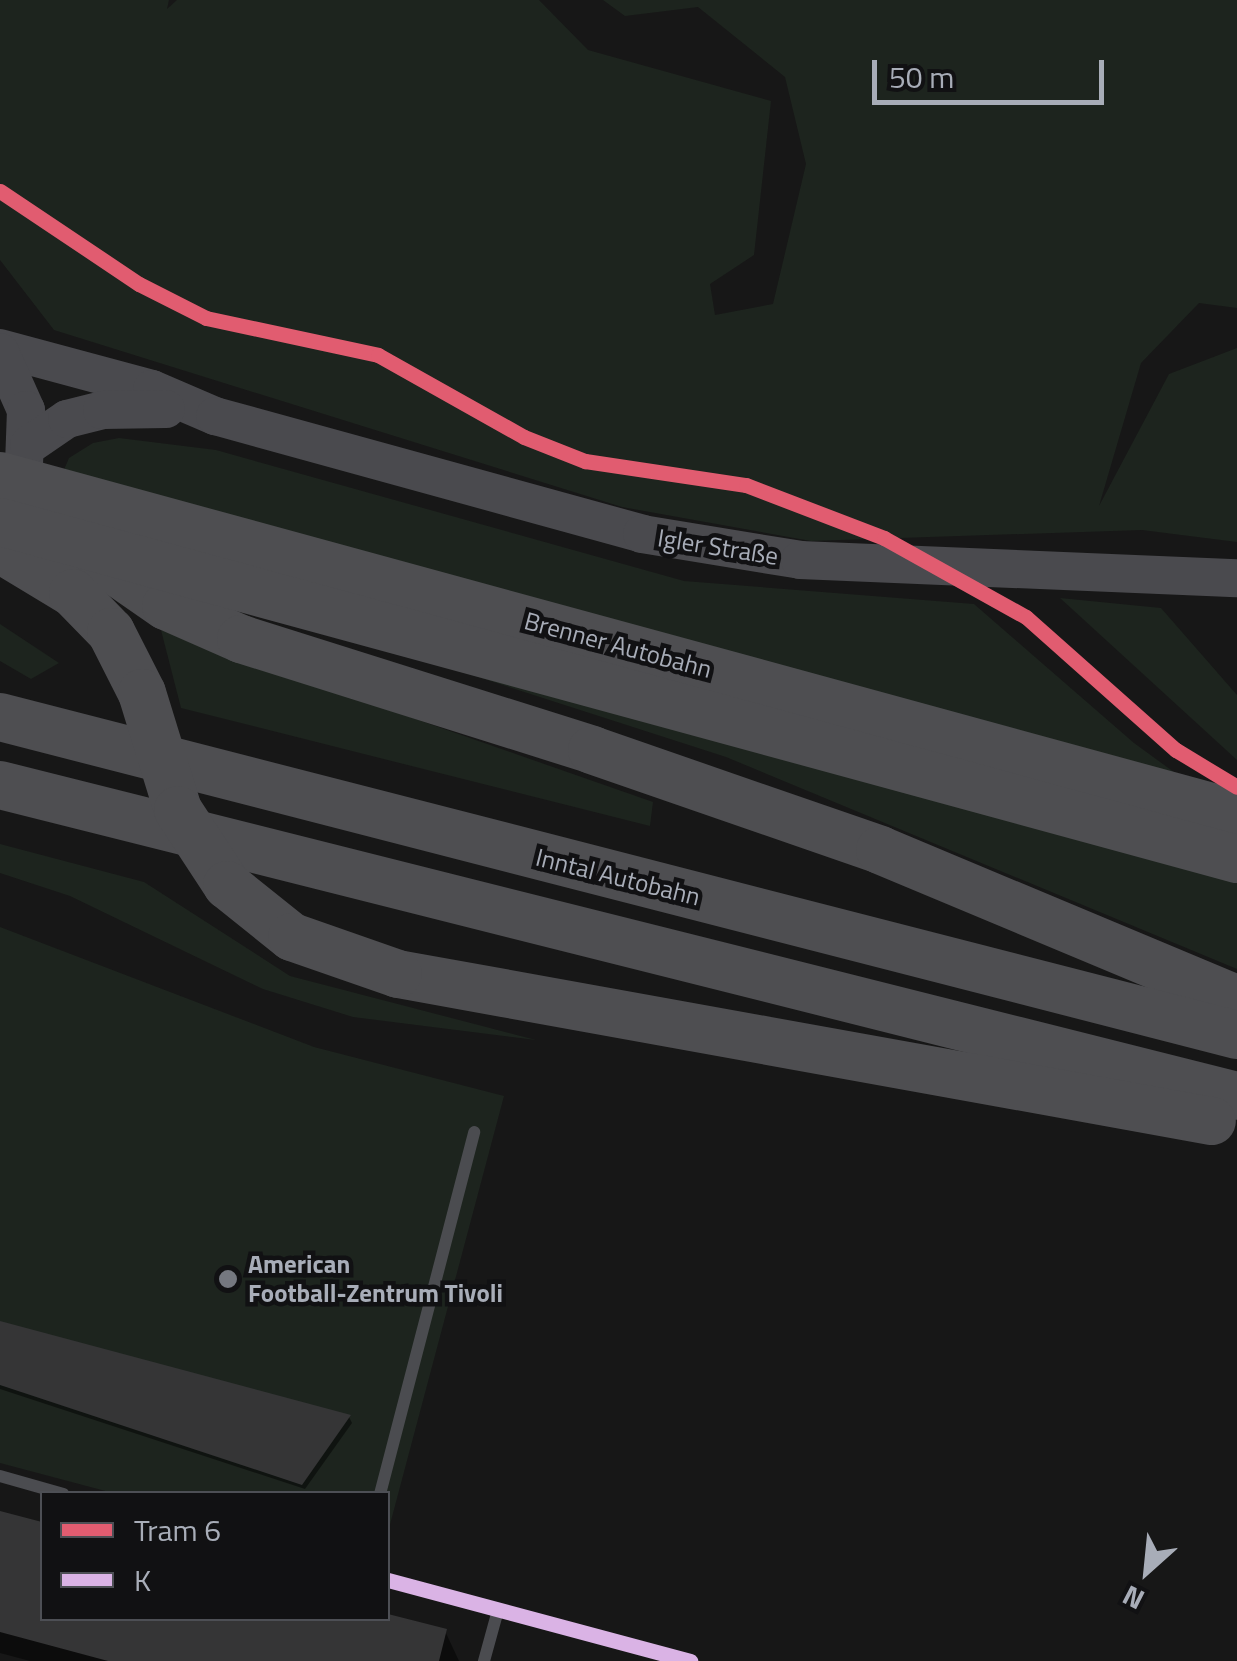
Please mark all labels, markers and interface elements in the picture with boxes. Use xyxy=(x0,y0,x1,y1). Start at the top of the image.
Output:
scale bar xyxy=(877,40,1110,102)
text: 50 m xyxy=(889,54,954,100)
street label: Igler Straße xyxy=(656,523,780,571)
street label: Brenner Autobahn xyxy=(521,606,715,684)
street label: Inntal Autobahn xyxy=(533,842,703,912)
place label: American Football-Zentrum Tivoli xyxy=(248,1250,503,1309)
marker: American Football-Zentrum Tivoli xyxy=(217,1268,239,1290)
legend xyxy=(40,1491,390,1621)
text: Tram 6 xyxy=(134,1507,221,1553)
north arrow xyxy=(1097,1521,1197,1621)
text: K xyxy=(134,1557,151,1603)
text: N xyxy=(1115,1575,1152,1622)

